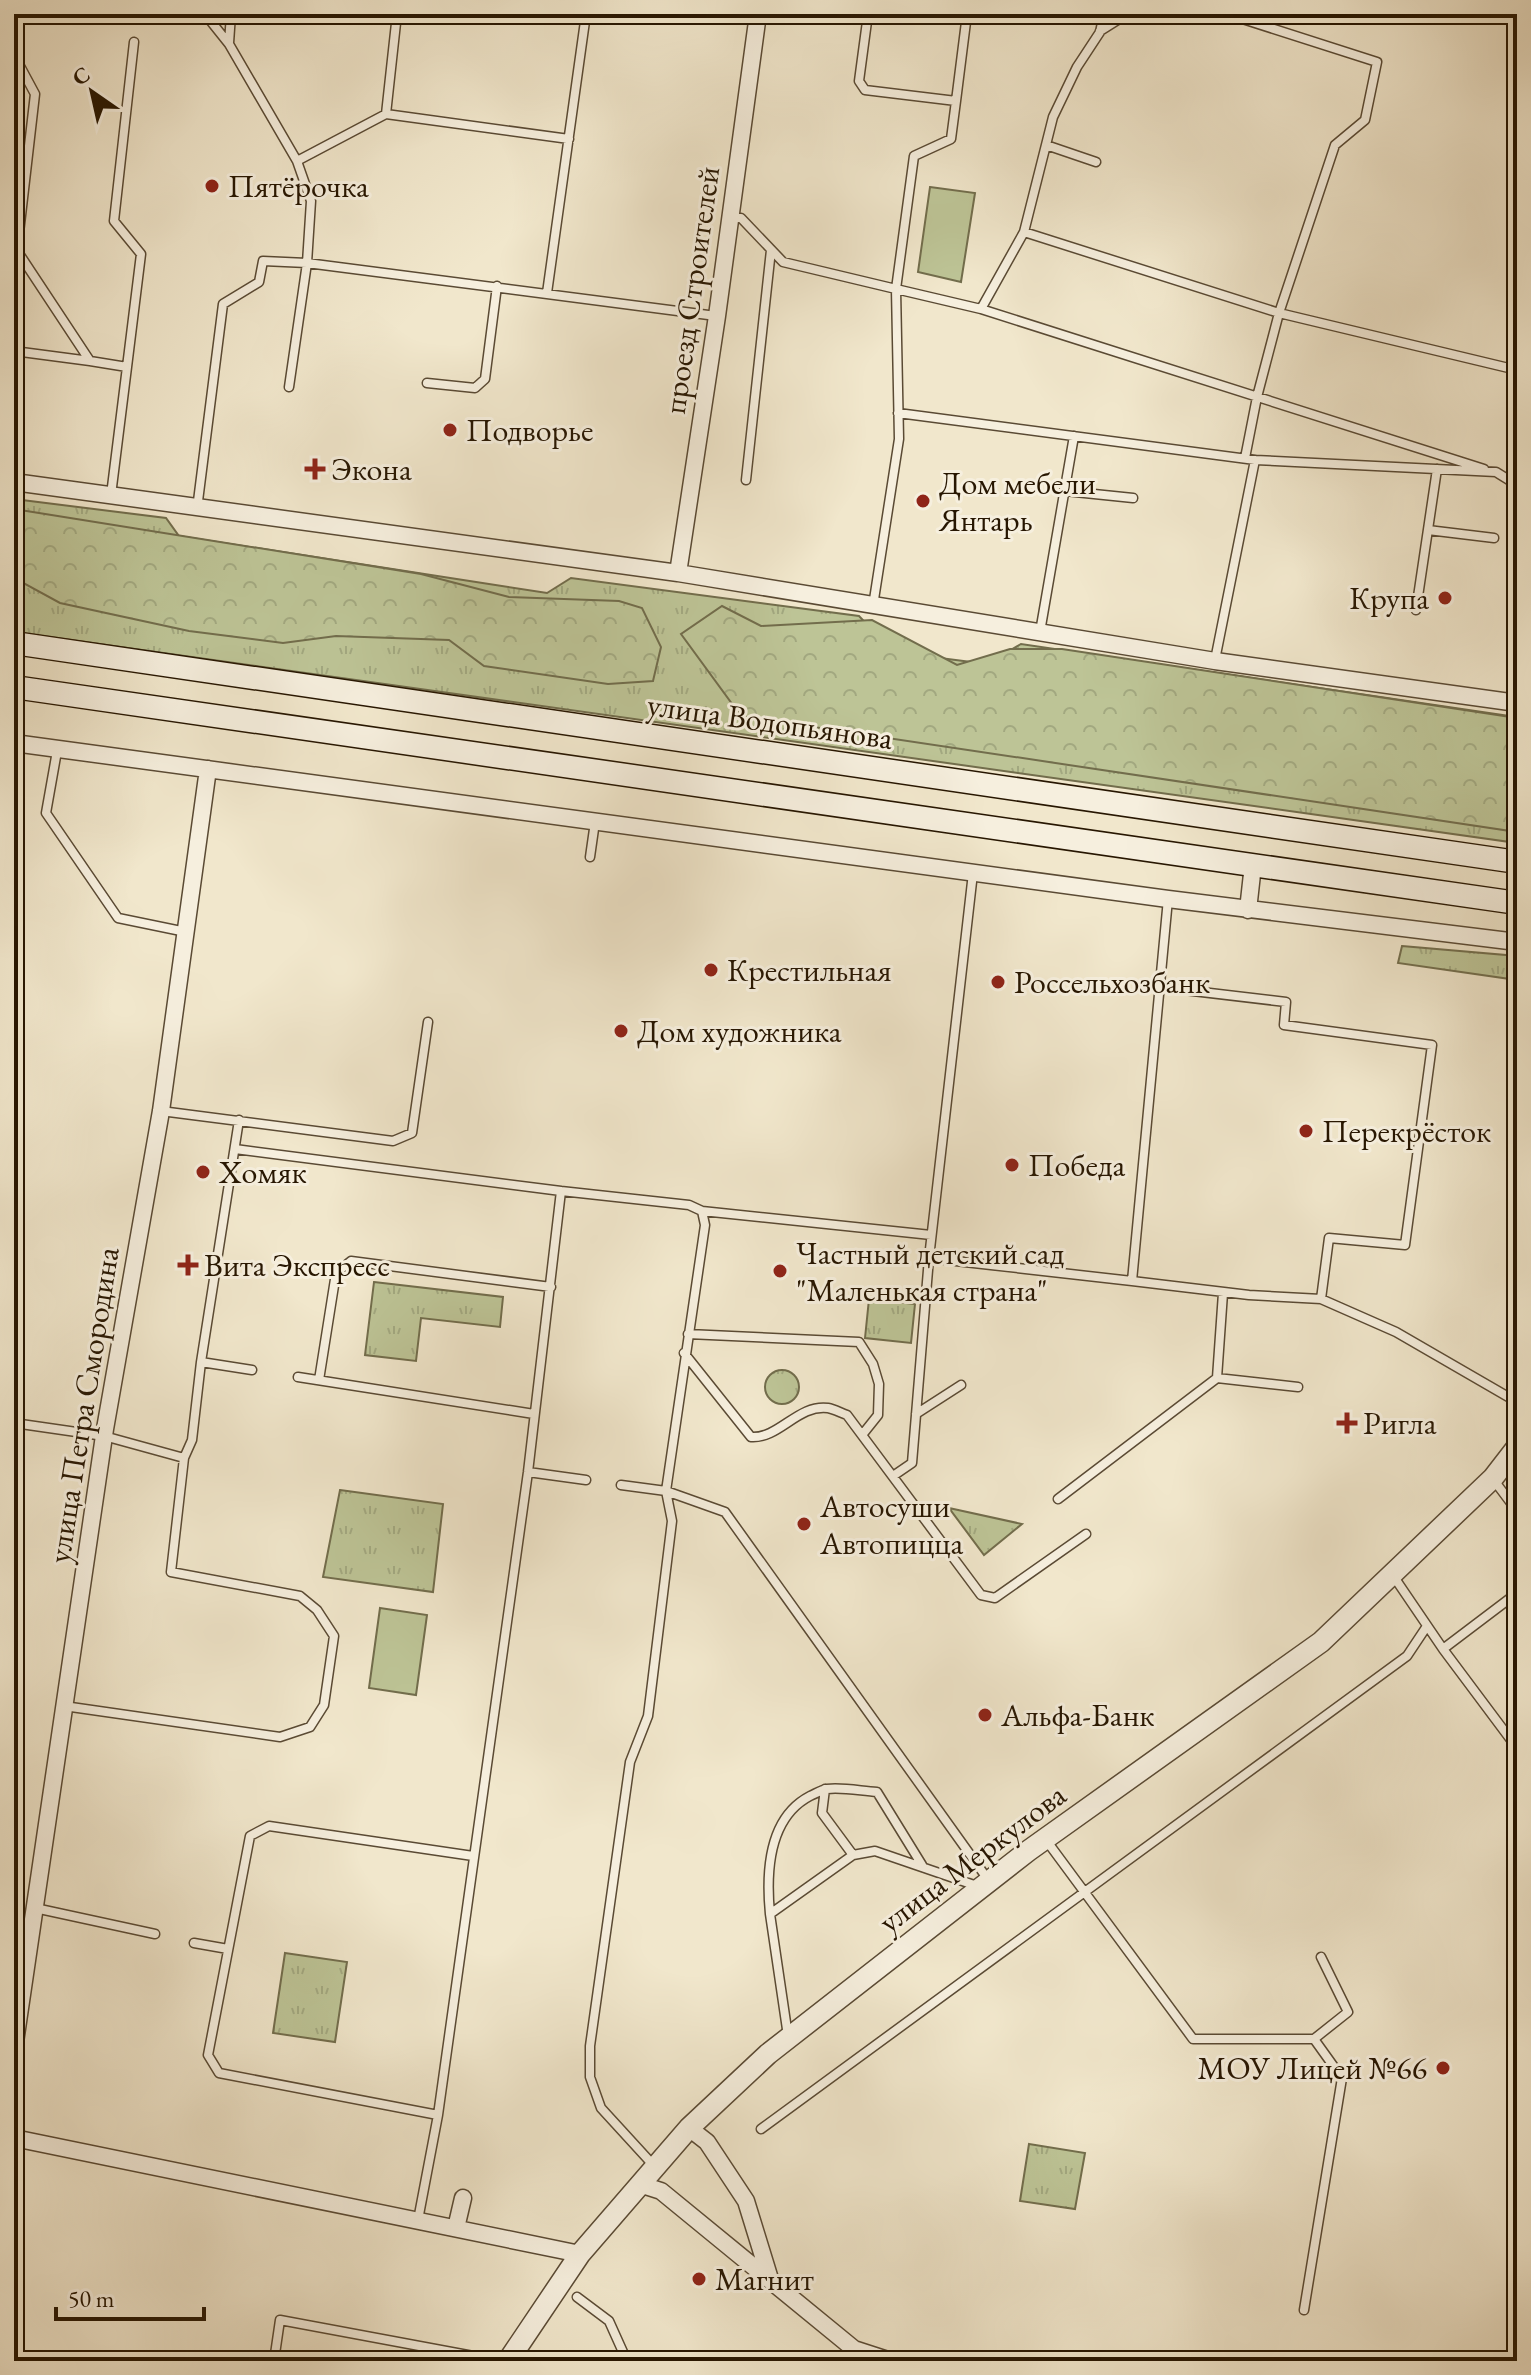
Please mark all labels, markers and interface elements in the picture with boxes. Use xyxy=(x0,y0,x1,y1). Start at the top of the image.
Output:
north arrow xyxy=(52,52,132,132)
text: С xyxy=(67,59,96,92)
street label: проезд Строителей xyxy=(653,164,729,416)
place label: Пятёрочка xyxy=(228,165,369,207)
marker: Пятёрочка xyxy=(203,177,221,195)
place label: Подворье xyxy=(466,409,594,451)
marker: Подворье xyxy=(441,421,459,439)
place label: Экона xyxy=(331,448,412,490)
marker: Экона xyxy=(306,460,324,478)
place label: Дом мебели Янтарь xyxy=(938,462,1096,541)
marker: Дом мебели Янтарь xyxy=(914,492,932,510)
place label: Крупа xyxy=(1349,577,1429,619)
marker: Крупа xyxy=(1436,589,1454,607)
street label: улица Водопьянова xyxy=(645,683,896,759)
place label: Крестильная xyxy=(727,949,892,991)
marker: Крестильная xyxy=(702,961,720,979)
place label: Россельхозбанк xyxy=(1014,961,1210,1003)
marker: Россельхозбанк xyxy=(989,973,1007,991)
place label: Дом художника xyxy=(637,1010,842,1052)
marker: Дом художника xyxy=(612,1022,630,1040)
place label: Перекрёсток xyxy=(1322,1110,1491,1152)
marker: Перекрёсток xyxy=(1297,1122,1315,1140)
place label: Победа xyxy=(1028,1144,1126,1186)
place label: Хомяк xyxy=(218,1151,307,1193)
marker: Победа xyxy=(1003,1156,1021,1174)
marker: Хомяк xyxy=(194,1163,212,1181)
place label: Частный детский сад "Маленькая страна" xyxy=(796,1232,1065,1311)
street label: улица Петра Смородина xyxy=(37,1244,129,1566)
place label: Вита Экспресс xyxy=(204,1244,390,1286)
marker: Вита Экспресс xyxy=(179,1256,197,1274)
marker: Частный детский сад "Маленькая страна" xyxy=(771,1262,789,1280)
place label: Ригла xyxy=(1363,1402,1437,1444)
marker: Ригла xyxy=(1338,1414,1356,1432)
place label: Автосуши Автопицца xyxy=(819,1485,964,1564)
marker: Автосуши Автопицца xyxy=(795,1515,813,1533)
place label: Альфа-Банк xyxy=(1000,1694,1155,1736)
marker: Альфа-Банк xyxy=(976,1706,994,1724)
street label: улица Меркулова xyxy=(870,1774,1074,1942)
place label: МОУ Лицей №66 xyxy=(1197,2047,1427,2089)
marker: МОУ Лицей №66 xyxy=(1434,2059,1452,2077)
place label: Магнит xyxy=(715,2258,814,2300)
marker: Магнит xyxy=(690,2270,708,2288)
scale bar xyxy=(56,2271,204,2321)
text: 50 m xyxy=(68,2283,115,2314)

